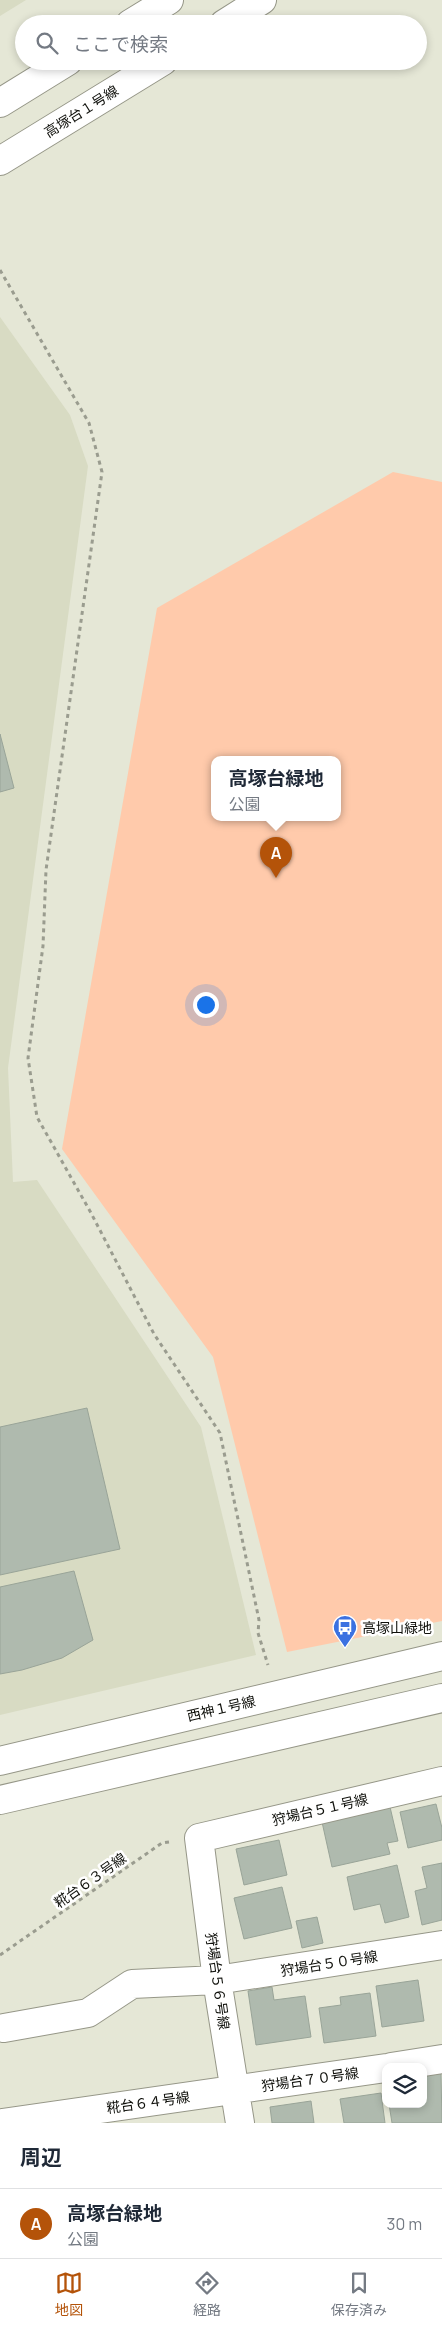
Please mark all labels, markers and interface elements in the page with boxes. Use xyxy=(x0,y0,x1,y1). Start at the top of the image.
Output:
search box xyxy=(15,15,427,70)
icon: search xyxy=(33,29,61,57)
text: ここで検索 xyxy=(73,31,168,57)
street label: 高塚台１号線 xyxy=(40,81,122,141)
popup xyxy=(211,756,341,821)
text: 高塚台緑地 xyxy=(228,765,324,791)
text: 公園 xyxy=(228,793,261,815)
pin: A xyxy=(260,837,292,878)
your location xyxy=(193,992,219,1018)
bus stop icon: 高塚山緑地 xyxy=(332,1614,358,1648)
place label: 高塚山緑地 xyxy=(362,1618,432,1637)
street label: 西神１号線 xyxy=(185,1691,257,1725)
street label: 狩場台５１号線 xyxy=(270,1789,370,1829)
street label: 糀台６３号線 xyxy=(50,1848,130,1912)
street label: 狩場台５６号線 xyxy=(202,1931,234,2031)
street label: 狩場台５０号線 xyxy=(279,1946,379,1980)
street label: 狩場台７０号線 xyxy=(260,2063,360,2095)
map controls xyxy=(382,2063,427,2108)
button: layers xyxy=(382,2063,427,2108)
street label: 糀台６４号線 xyxy=(105,2087,191,2117)
text: 周辺 xyxy=(20,2143,62,2171)
text: 高塚台緑地 xyxy=(67,2200,162,2226)
text: A xyxy=(31,2213,41,2235)
text: 30 m xyxy=(387,2213,422,2235)
text: 公園 xyxy=(67,2228,99,2250)
tab: 地図 xyxy=(55,2269,83,2319)
tab: 経路 xyxy=(193,2269,221,2319)
tab: 保存済み xyxy=(331,2269,387,2319)

